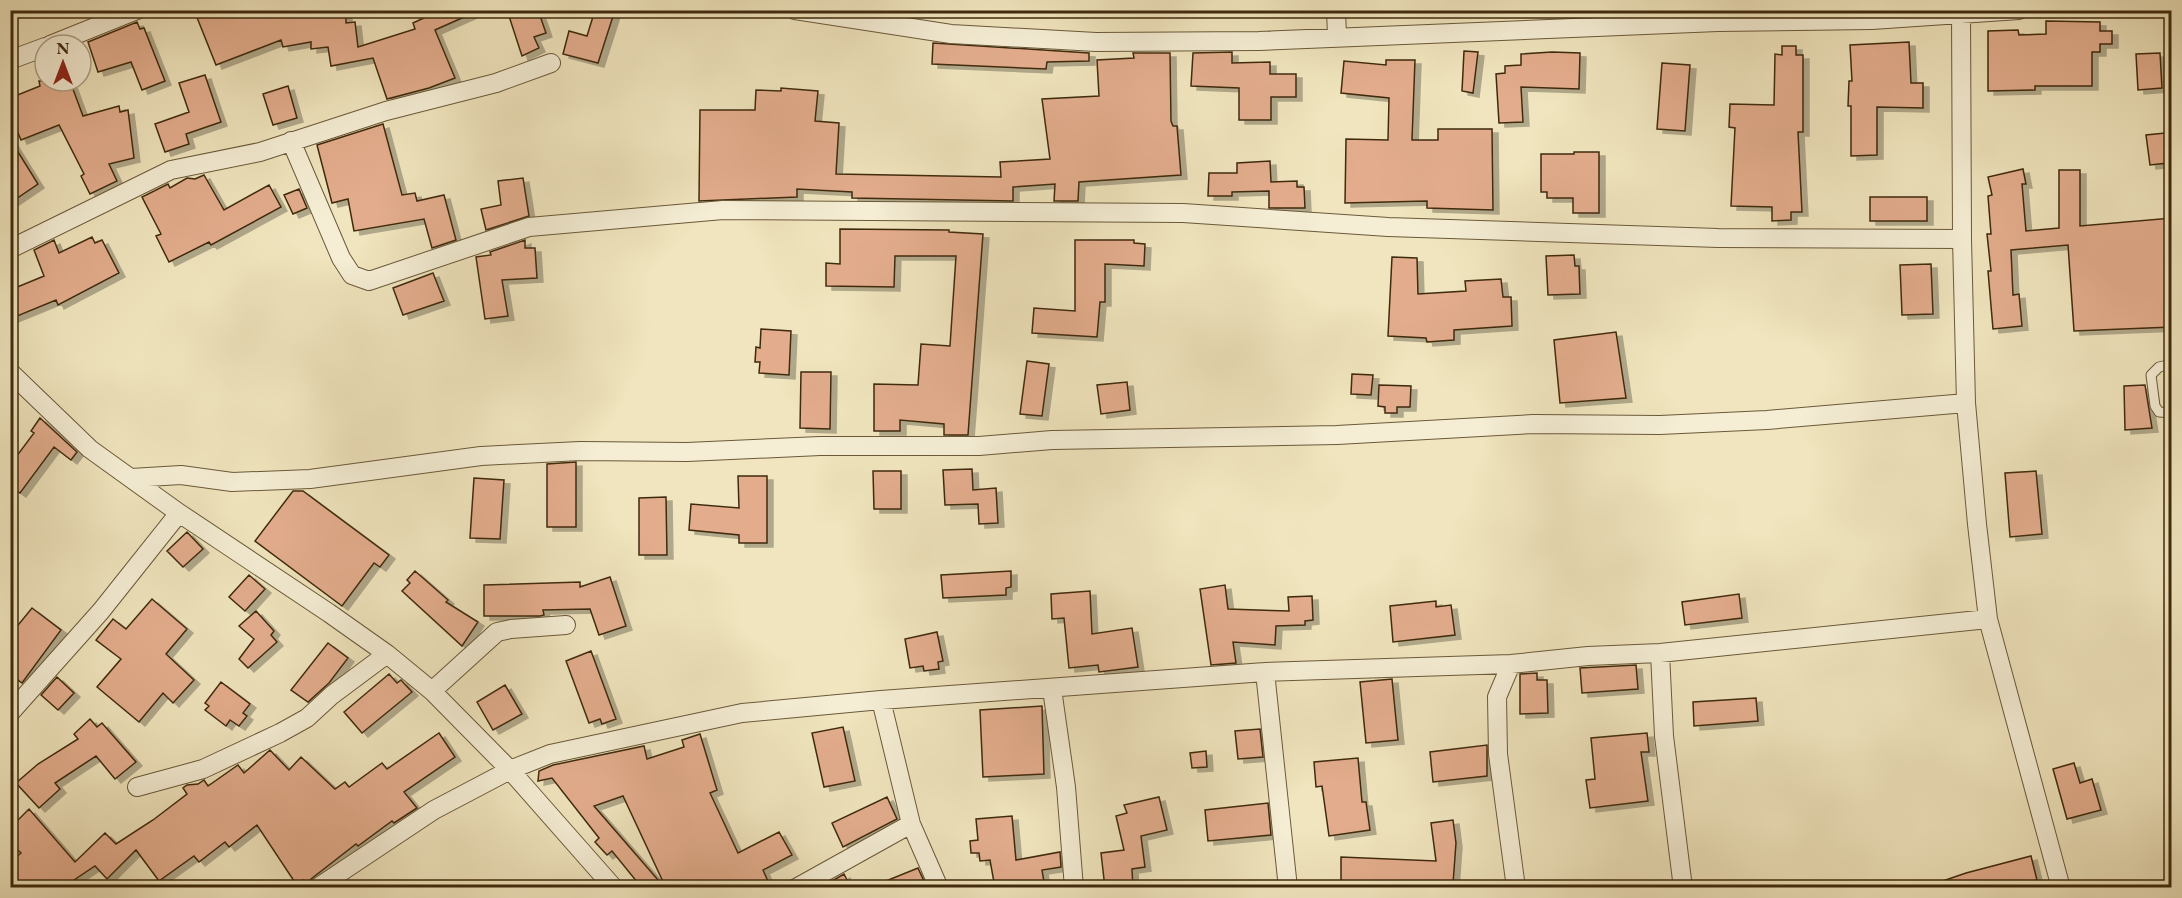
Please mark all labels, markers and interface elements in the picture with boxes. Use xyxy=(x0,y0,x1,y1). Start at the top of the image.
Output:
north arrow xyxy=(33,33,93,93)
text: N xyxy=(57,38,70,59)

